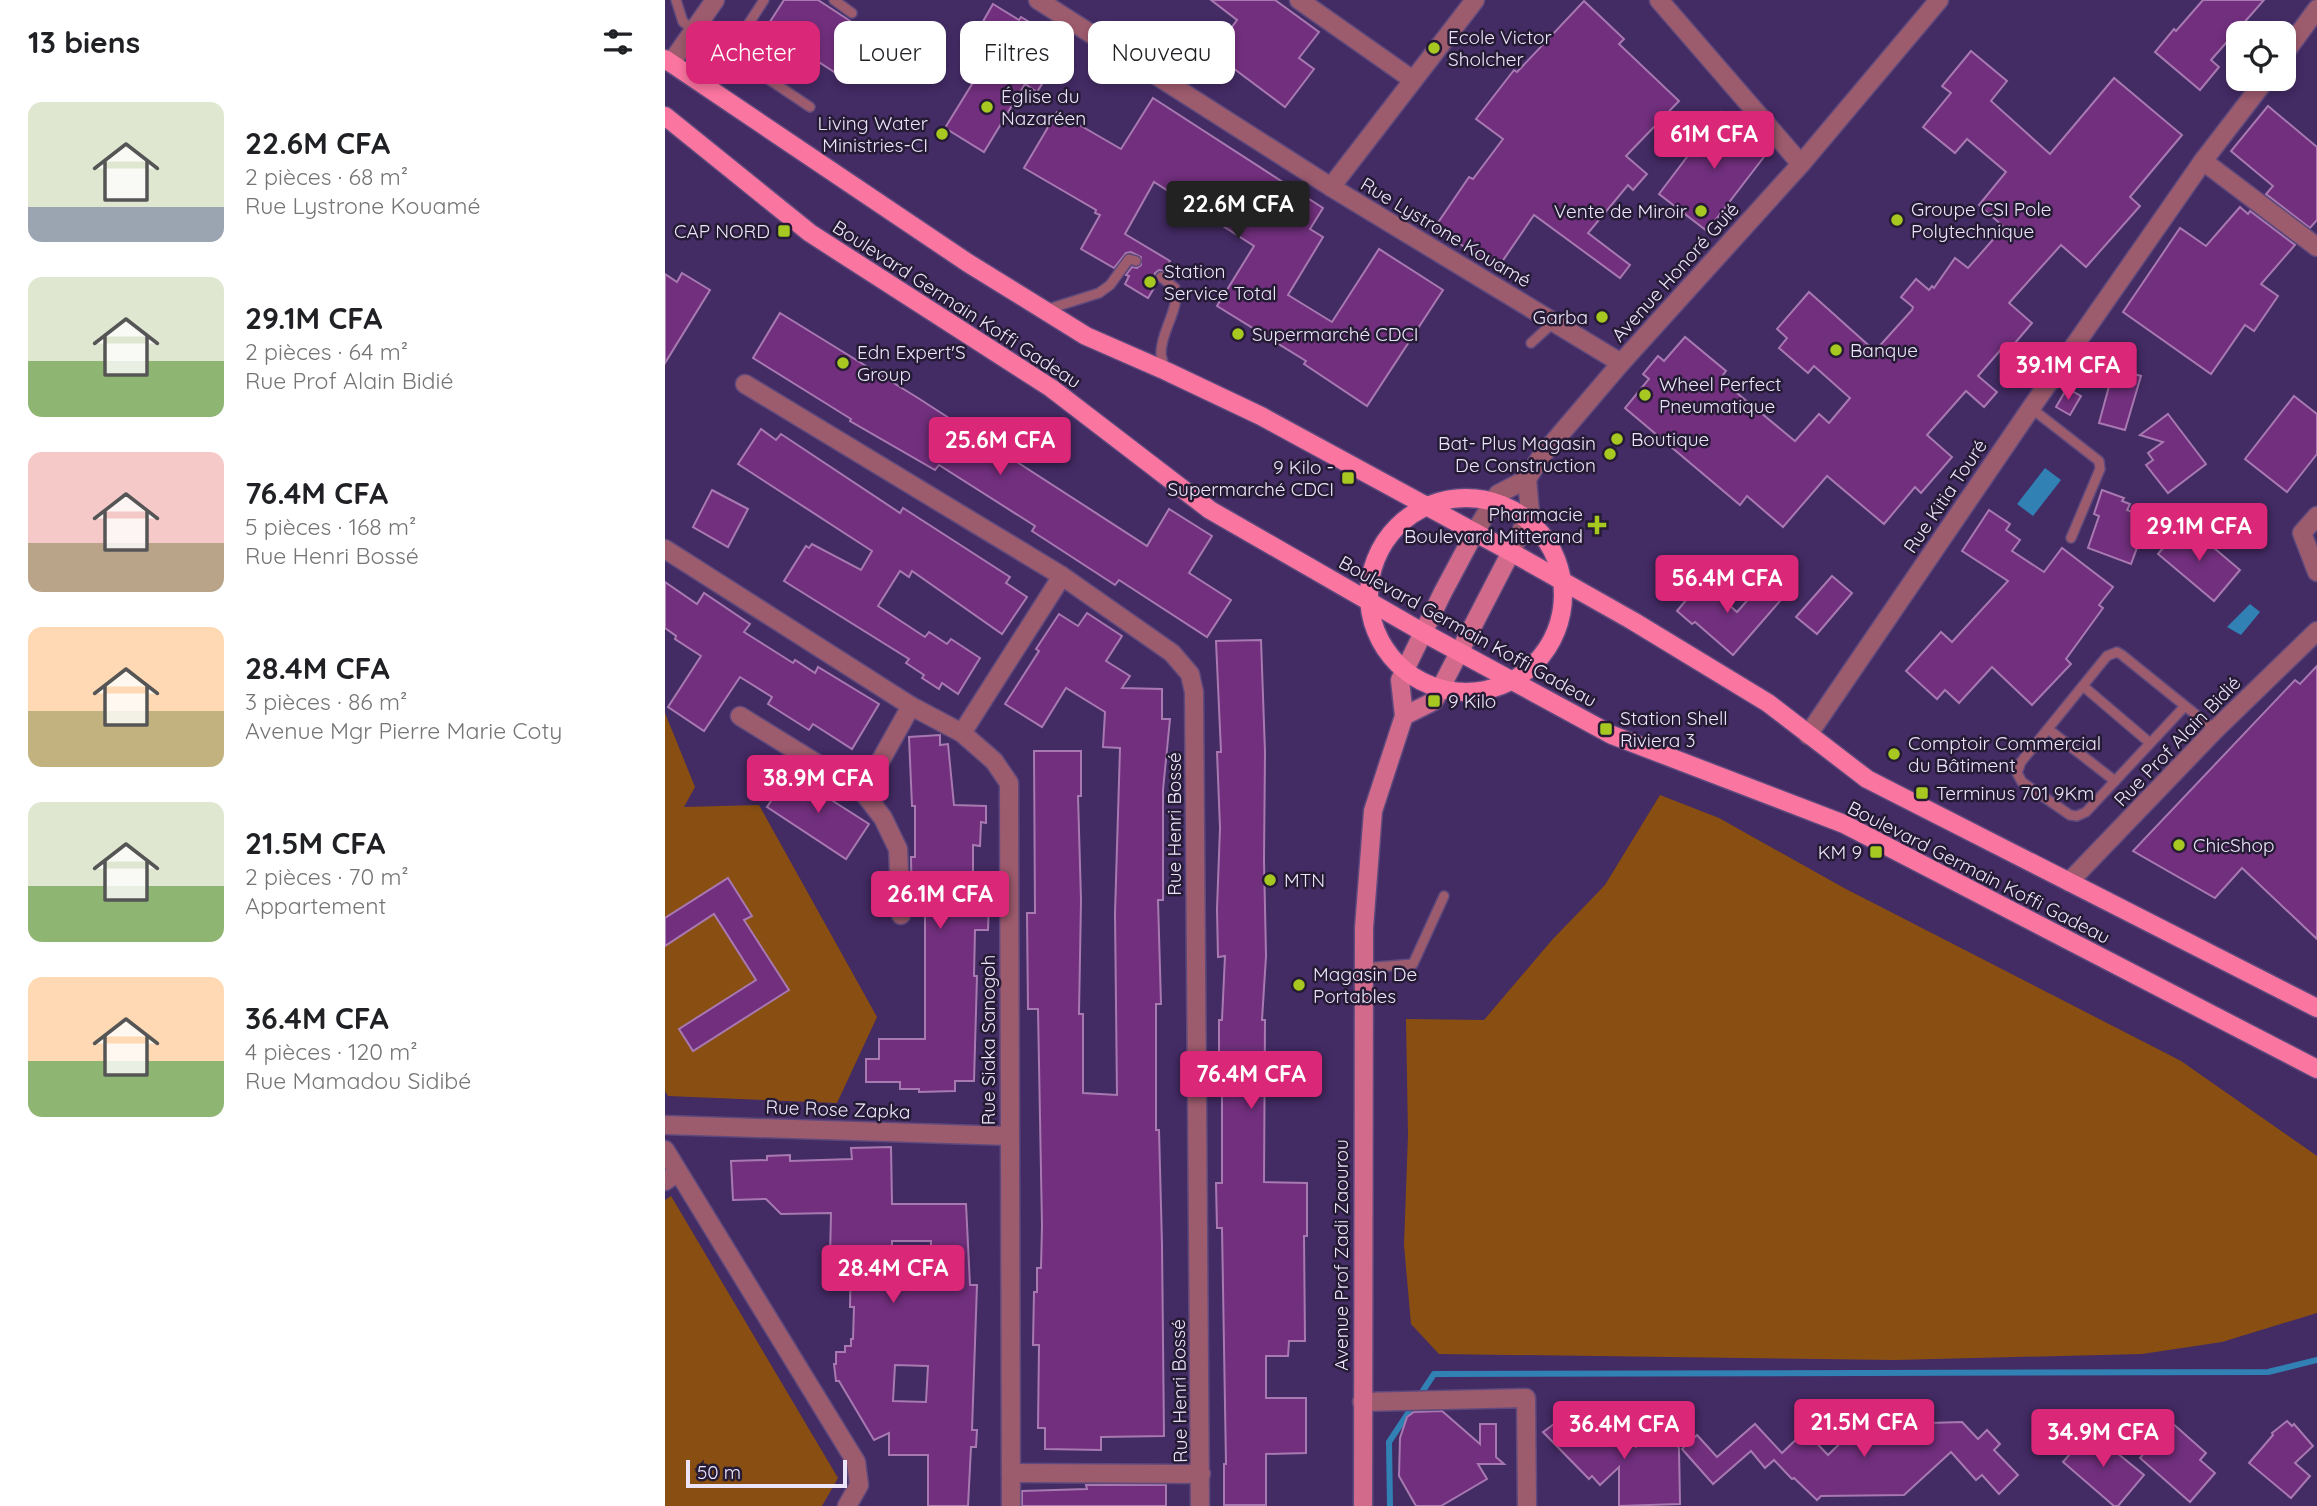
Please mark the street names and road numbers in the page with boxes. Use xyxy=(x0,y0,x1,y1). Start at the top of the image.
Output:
street label: Rue Lystrone Kouamé xyxy=(1356,172,1536,292)
street label: Avenue Honoré Guié xyxy=(1606,197,1744,347)
street label: Boulevard Germain Koffi Gadeau xyxy=(828,215,1086,393)
street label: Rue Kitia Touré xyxy=(1898,434,1992,558)
street label: Boulevard Germain Koffi Gadeau xyxy=(1335,550,1601,712)
street label: Rue Prof Alain Bidié xyxy=(2109,671,2245,811)
street label: Rue Henri Bossé xyxy=(1162,752,1186,896)
street label: Boulevard Germain Koffi Gadeau xyxy=(1844,795,2114,949)
street label: Rue Siaka Sanogoh xyxy=(976,955,1000,1125)
street label: Rue Rose Zapka xyxy=(765,1094,911,1124)
street label: Avenue Prof Zadi Zaourou xyxy=(1329,1139,1353,1371)
street label: Rue Henri Bossé xyxy=(1166,1319,1192,1463)

